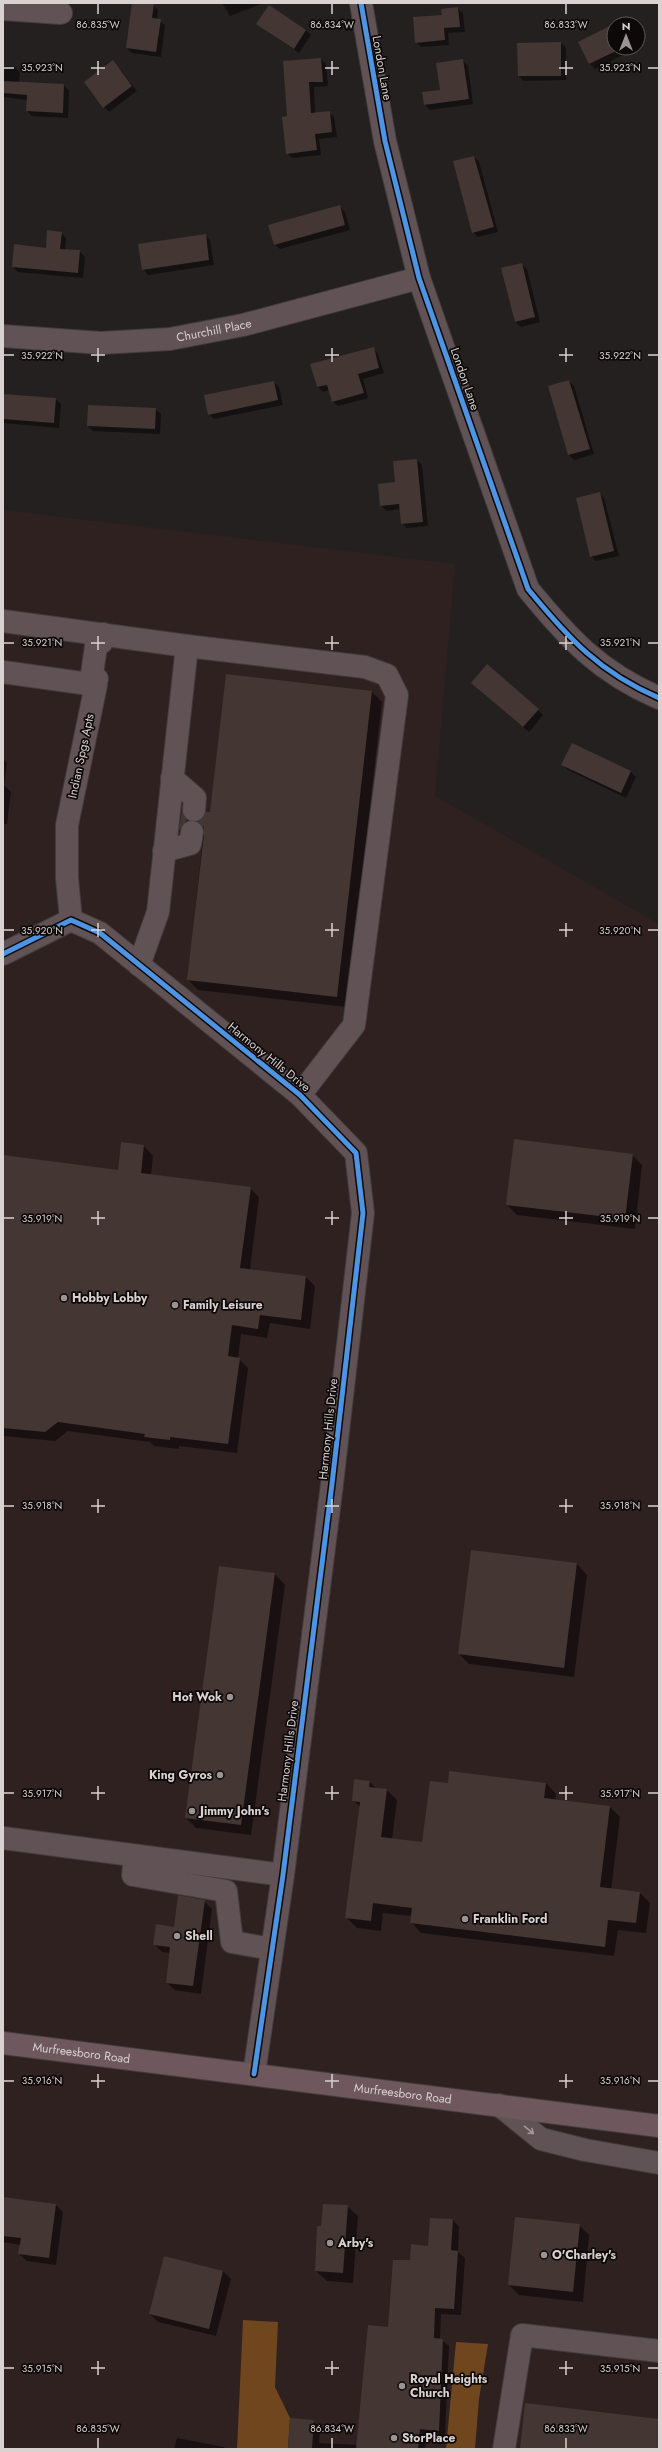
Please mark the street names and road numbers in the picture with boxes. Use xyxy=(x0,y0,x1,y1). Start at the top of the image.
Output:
street label: London Lane xyxy=(367,34,397,102)
street label: Churchill Place xyxy=(175,314,253,347)
street label: London Lane xyxy=(446,345,484,413)
street label: Indian Spgs Apts xyxy=(63,712,99,800)
street label: Harmony Hills Drive xyxy=(224,1018,314,1096)
street label: Harmony Hills Drive xyxy=(314,1377,342,1481)
street label: Harmony Hills Drive xyxy=(273,1699,303,1803)
street label: Murfreesboro Road xyxy=(32,2038,131,2068)
street label: Murfreesboro Road xyxy=(353,2078,453,2109)

